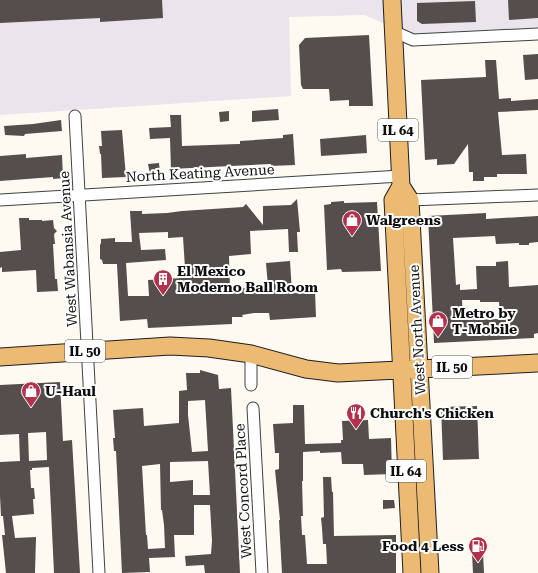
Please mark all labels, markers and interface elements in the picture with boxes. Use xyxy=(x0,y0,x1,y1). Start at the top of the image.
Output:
road number: IL 64 xyxy=(378,119,418,141)
street label: North Keating Avenue xyxy=(125,161,275,185)
street label: West Wabansia Avenue xyxy=(56,170,80,327)
shop icon: Walgreens xyxy=(341,209,363,237)
place label: Walgreens xyxy=(366,212,441,228)
place label: El Mexico Moderno Ball Room xyxy=(177,263,319,295)
street label: West North Avenue xyxy=(406,264,428,396)
building icon: El Mexico Moderno Ball Room xyxy=(152,268,174,296)
place label: Metro by T-Mobile xyxy=(452,305,517,337)
shop icon: Metro by T-Mobile xyxy=(427,310,449,338)
road number: IL 50 xyxy=(65,340,105,362)
road number: IL 50 xyxy=(432,356,472,378)
shop icon: U-Haul xyxy=(20,380,42,408)
place label: U-Haul xyxy=(45,383,96,399)
restaurant icon: Church's Chicken xyxy=(345,402,367,430)
place label: Church's Chicken xyxy=(370,405,494,421)
street label: West Concord Place xyxy=(231,423,255,559)
road number: IL 64 xyxy=(386,460,426,482)
fuel station icon: Food 4 Less xyxy=(467,535,489,563)
place label: Food 4 Less xyxy=(382,538,464,554)

